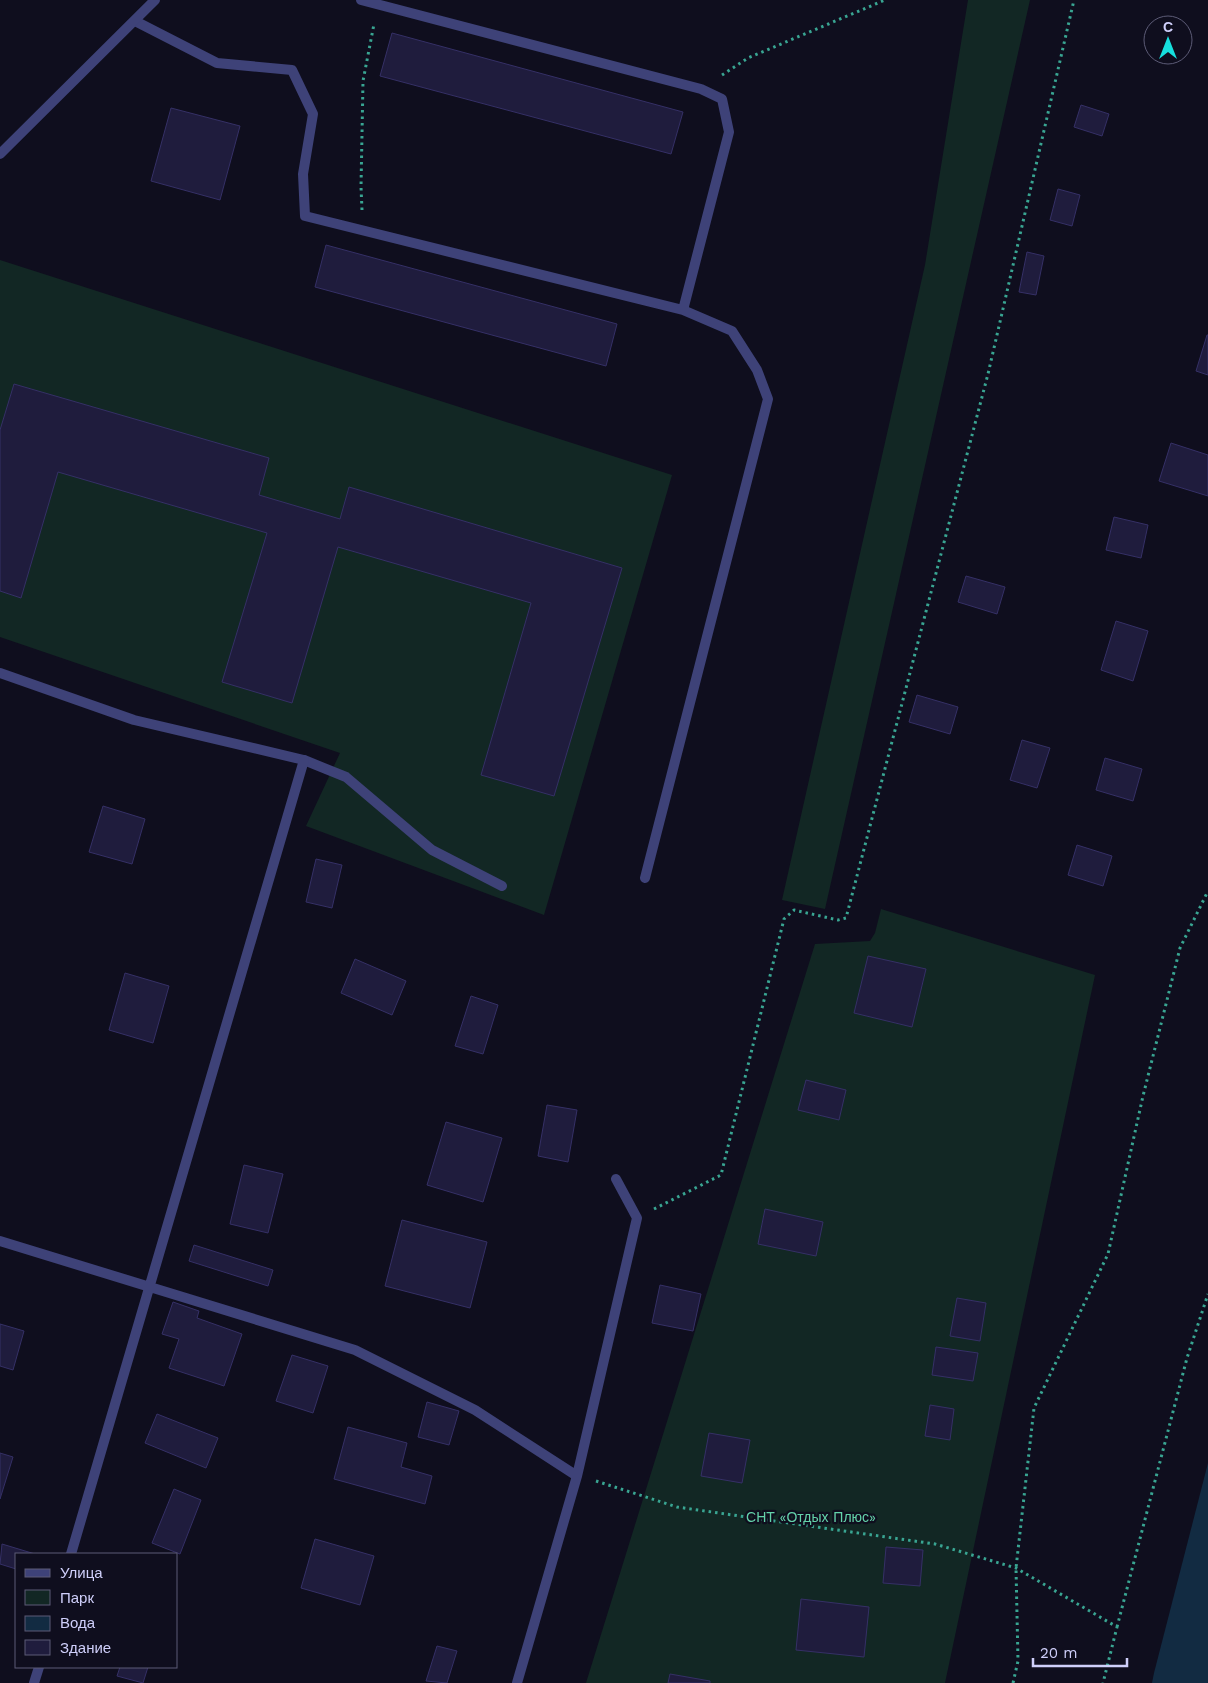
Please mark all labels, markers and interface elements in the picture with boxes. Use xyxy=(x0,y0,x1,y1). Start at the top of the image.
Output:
north arrow xyxy=(1143,15,1193,65)
text: С xyxy=(1163,19,1173,35)
park label: СНТ «Отдых Плюс» xyxy=(746,1509,876,1525)
legend xyxy=(15,1553,178,1668)
text: Улица xyxy=(60,1564,103,1582)
text: Парк xyxy=(60,1589,94,1607)
text: Вода xyxy=(60,1614,96,1632)
scale bar xyxy=(1033,1636,1127,1668)
text: Здание xyxy=(60,1639,111,1657)
text: 20 m xyxy=(1040,1644,1078,1662)

